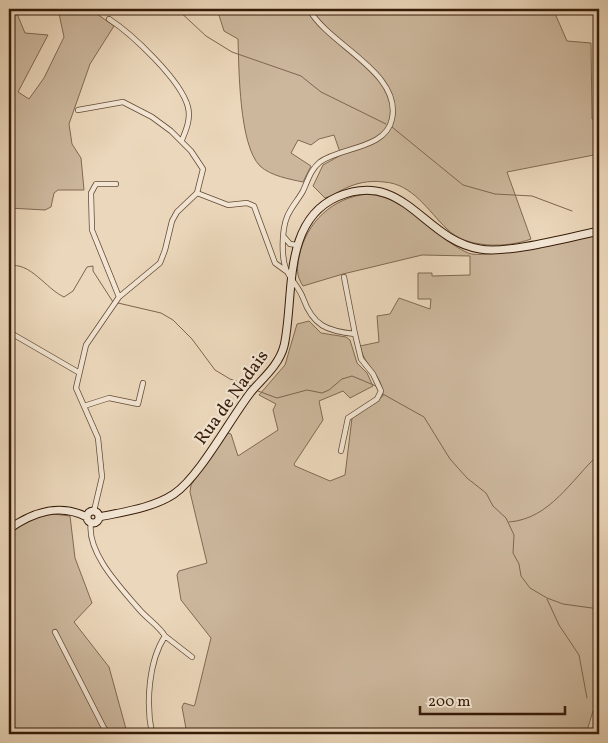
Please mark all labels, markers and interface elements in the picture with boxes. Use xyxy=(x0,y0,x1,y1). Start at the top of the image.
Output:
street label: Rua de Nadais xyxy=(189,345,275,450)
scale bar xyxy=(420,683,566,715)
text: 200 m xyxy=(428,692,471,713)

